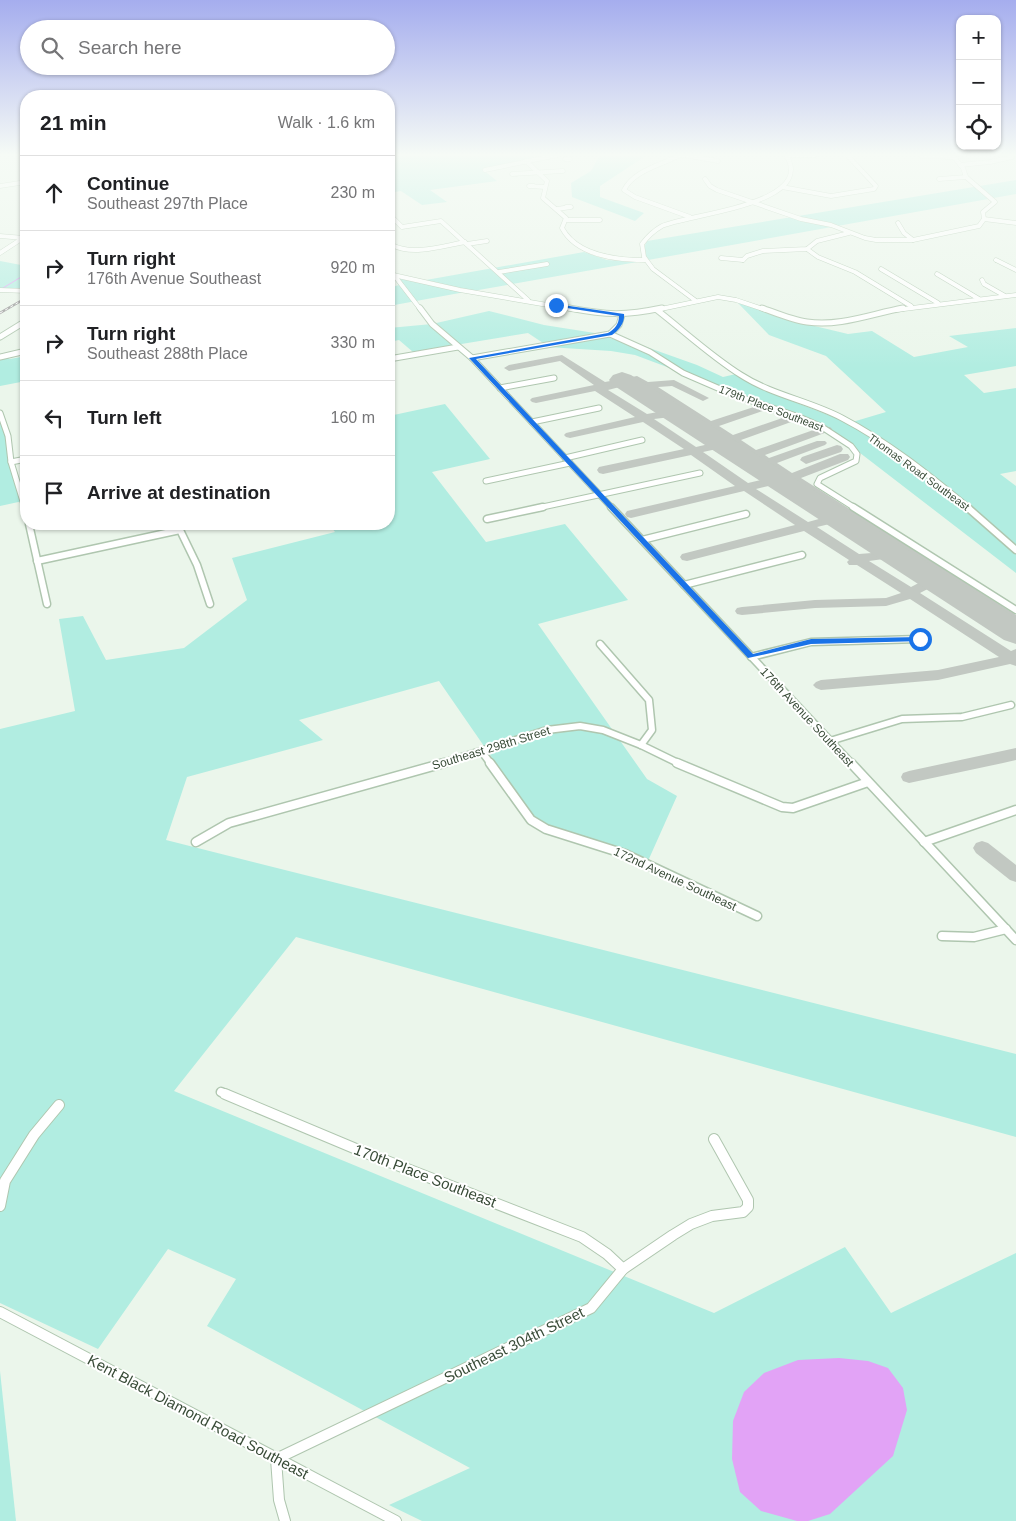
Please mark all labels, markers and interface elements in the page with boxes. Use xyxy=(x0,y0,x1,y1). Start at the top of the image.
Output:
map controls xyxy=(956,15,1001,150)
button: + xyxy=(956,15,1001,60)
search box xyxy=(20,20,395,75)
icon: search xyxy=(38,34,66,62)
text: Search here xyxy=(78,37,182,58)
button: − xyxy=(956,60,1001,105)
button: locate xyxy=(956,105,1001,150)
text: 21 min xyxy=(40,111,107,134)
text: Walk · 1.6 km xyxy=(278,114,375,131)
text: Continue xyxy=(87,173,169,194)
icon: ahead xyxy=(40,179,68,207)
text: 230 m xyxy=(331,184,375,201)
text: Southeast 297th Place xyxy=(87,195,248,212)
text: Turn right xyxy=(87,248,175,269)
icon: right xyxy=(40,254,68,282)
text: 920 m xyxy=(331,259,375,276)
text: 176th Avenue Southeast xyxy=(87,270,261,287)
route end xyxy=(545,294,568,317)
text: Turn right xyxy=(87,323,175,344)
icon: right xyxy=(40,329,68,357)
text: 330 m xyxy=(331,334,375,351)
text: Southeast 288th Place xyxy=(87,345,248,362)
street label: 179th Place Southeast xyxy=(717,383,825,433)
icon: left xyxy=(40,404,68,432)
text: Turn left xyxy=(87,407,162,428)
text: 160 m xyxy=(331,409,375,426)
street label: Thomas Road Southeast xyxy=(866,431,972,513)
icon: arrive xyxy=(40,479,68,507)
text: Arrive at destination xyxy=(87,482,271,503)
route start xyxy=(909,628,932,651)
street label: 176th Avenue Southeast xyxy=(757,664,857,770)
street label: Southeast 298th Street xyxy=(430,723,552,773)
street label: 172nd Avenue Southeast xyxy=(611,844,739,914)
street label: 170th Place Southeast xyxy=(352,1141,499,1211)
street label: Southeast 304th Street xyxy=(441,1303,587,1386)
street label: Kent Black Diamond Road Southeast xyxy=(85,1351,312,1483)

